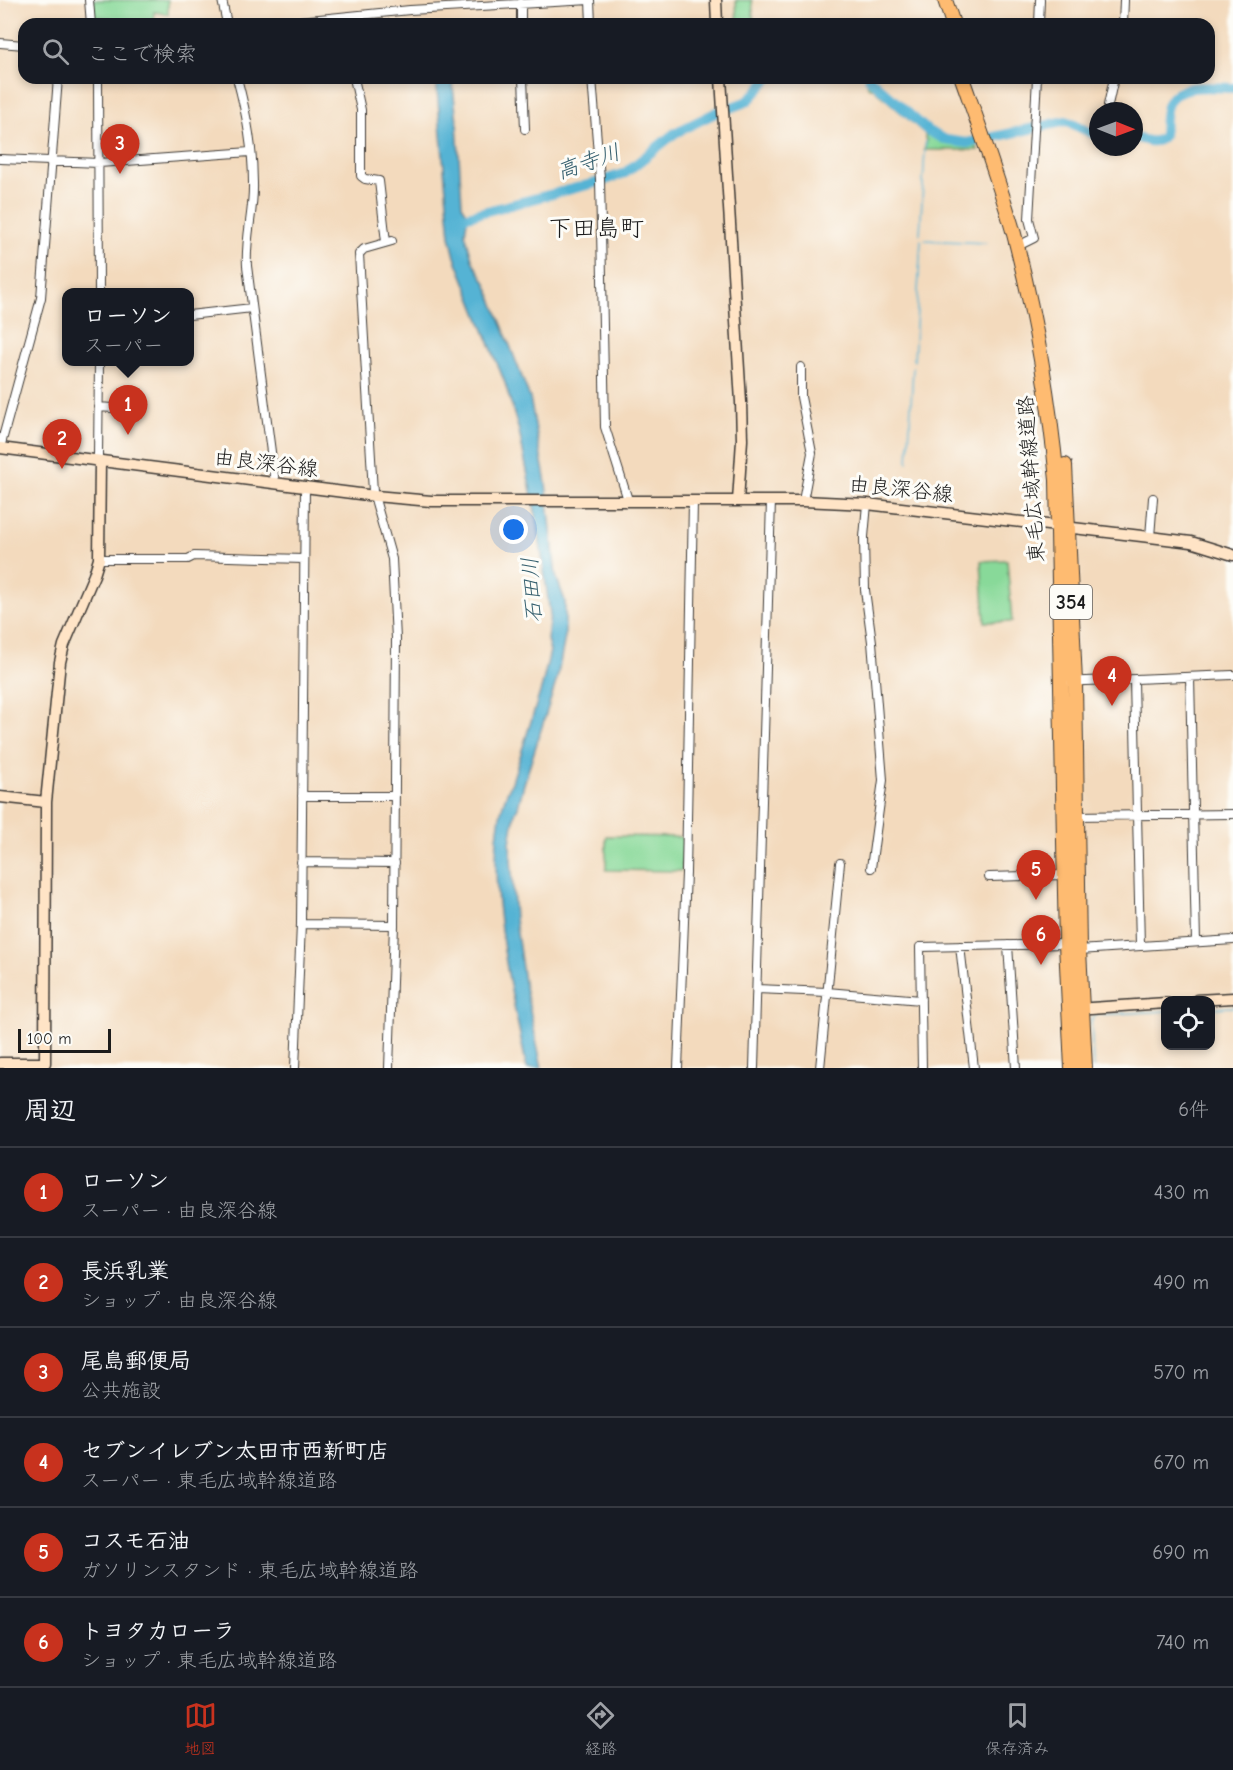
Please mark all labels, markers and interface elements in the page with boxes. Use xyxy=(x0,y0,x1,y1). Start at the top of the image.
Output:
search box xyxy=(18,18,1215,84)
icon: search xyxy=(39,35,72,68)
text: ここで検索 xyxy=(87,41,197,67)
north arrow xyxy=(1089,102,1143,156)
pin: 3 xyxy=(100,124,140,174)
water label: 高寺川 xyxy=(553,139,624,185)
district label: 下田島町 xyxy=(548,214,644,242)
popup xyxy=(62,288,194,366)
text: ローソン xyxy=(84,303,172,329)
text: スーパー xyxy=(84,334,163,357)
pin: 1 xyxy=(108,386,148,435)
street label: 東毛広域幹線道路 xyxy=(1013,394,1049,564)
pin: 2 xyxy=(42,420,82,469)
street label: 由良深谷線 xyxy=(212,445,320,481)
street label: 由良深谷線 xyxy=(848,472,954,506)
your location xyxy=(499,515,528,544)
water label: 石田川 xyxy=(517,556,547,624)
road number: 354 xyxy=(1050,585,1092,619)
pin: 4 xyxy=(1092,656,1132,706)
pin: 5 xyxy=(1016,850,1056,900)
pin: 6 xyxy=(1022,916,1060,965)
map controls xyxy=(1161,996,1215,1050)
button: locate xyxy=(1161,996,1215,1050)
scale bar xyxy=(18,1026,111,1054)
text: 100 m xyxy=(27,1030,71,1048)
text: 周辺 xyxy=(24,1096,76,1126)
text: 6件 xyxy=(1178,1098,1209,1121)
text: ローソン xyxy=(81,1168,169,1194)
text: 1 xyxy=(40,1181,47,1204)
text: 430 m xyxy=(1154,1181,1209,1204)
text: スーパー · 由良深谷線 xyxy=(81,1199,277,1222)
text: 長浜乳業 xyxy=(81,1258,169,1284)
text: 2 xyxy=(39,1271,48,1294)
text: 490 m xyxy=(1153,1271,1209,1294)
text: ショップ · 由良深谷線 xyxy=(81,1289,277,1312)
text: 尾島郵便局 xyxy=(81,1348,191,1374)
text: 3 xyxy=(39,1361,48,1384)
text: 570 m xyxy=(1153,1361,1209,1384)
text: 公共施設 xyxy=(81,1379,161,1402)
text: セブンイレブン太田市西新町店 xyxy=(81,1438,389,1464)
text: 4 xyxy=(39,1451,48,1474)
text: 670 m xyxy=(1153,1451,1209,1474)
text: スーパー · 東毛広域幹線道路 xyxy=(81,1469,337,1492)
text: コスモ石油 xyxy=(81,1528,190,1554)
text: 5 xyxy=(38,1541,49,1564)
text: 690 m xyxy=(1152,1541,1209,1564)
text: ガソリンスタンド · 東毛広域幹線道路 xyxy=(81,1559,418,1582)
text: トヨタカローラ xyxy=(81,1618,235,1644)
text: 6 xyxy=(38,1631,49,1654)
text: 740 m xyxy=(1156,1631,1209,1654)
text: ショップ · 東毛広域幹線道路 xyxy=(81,1649,337,1672)
tab: 地図 xyxy=(184,1699,217,1759)
tab: 経路 xyxy=(584,1699,617,1759)
tab: 保存済み xyxy=(985,1699,1049,1759)

